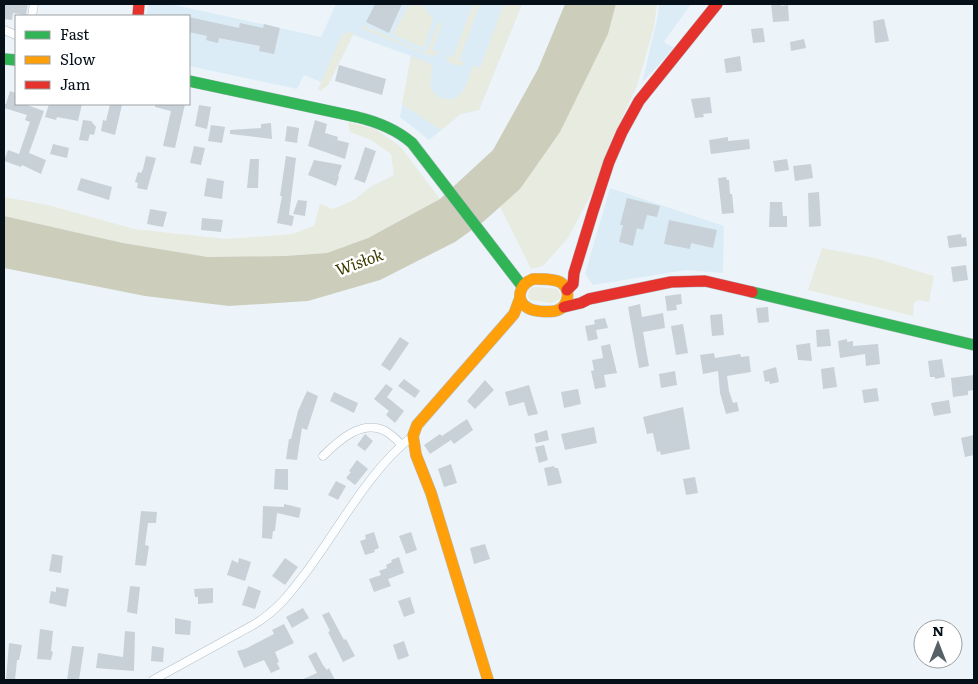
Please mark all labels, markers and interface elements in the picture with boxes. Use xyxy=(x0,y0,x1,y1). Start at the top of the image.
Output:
legend xyxy=(15,15,190,105)
text: Fast xyxy=(60,22,89,45)
text: Slow xyxy=(60,47,95,70)
text: Jam xyxy=(60,72,91,95)
water label: Wisłok xyxy=(332,241,387,281)
north arrow xyxy=(913,619,963,669)
text: N xyxy=(932,620,944,640)

